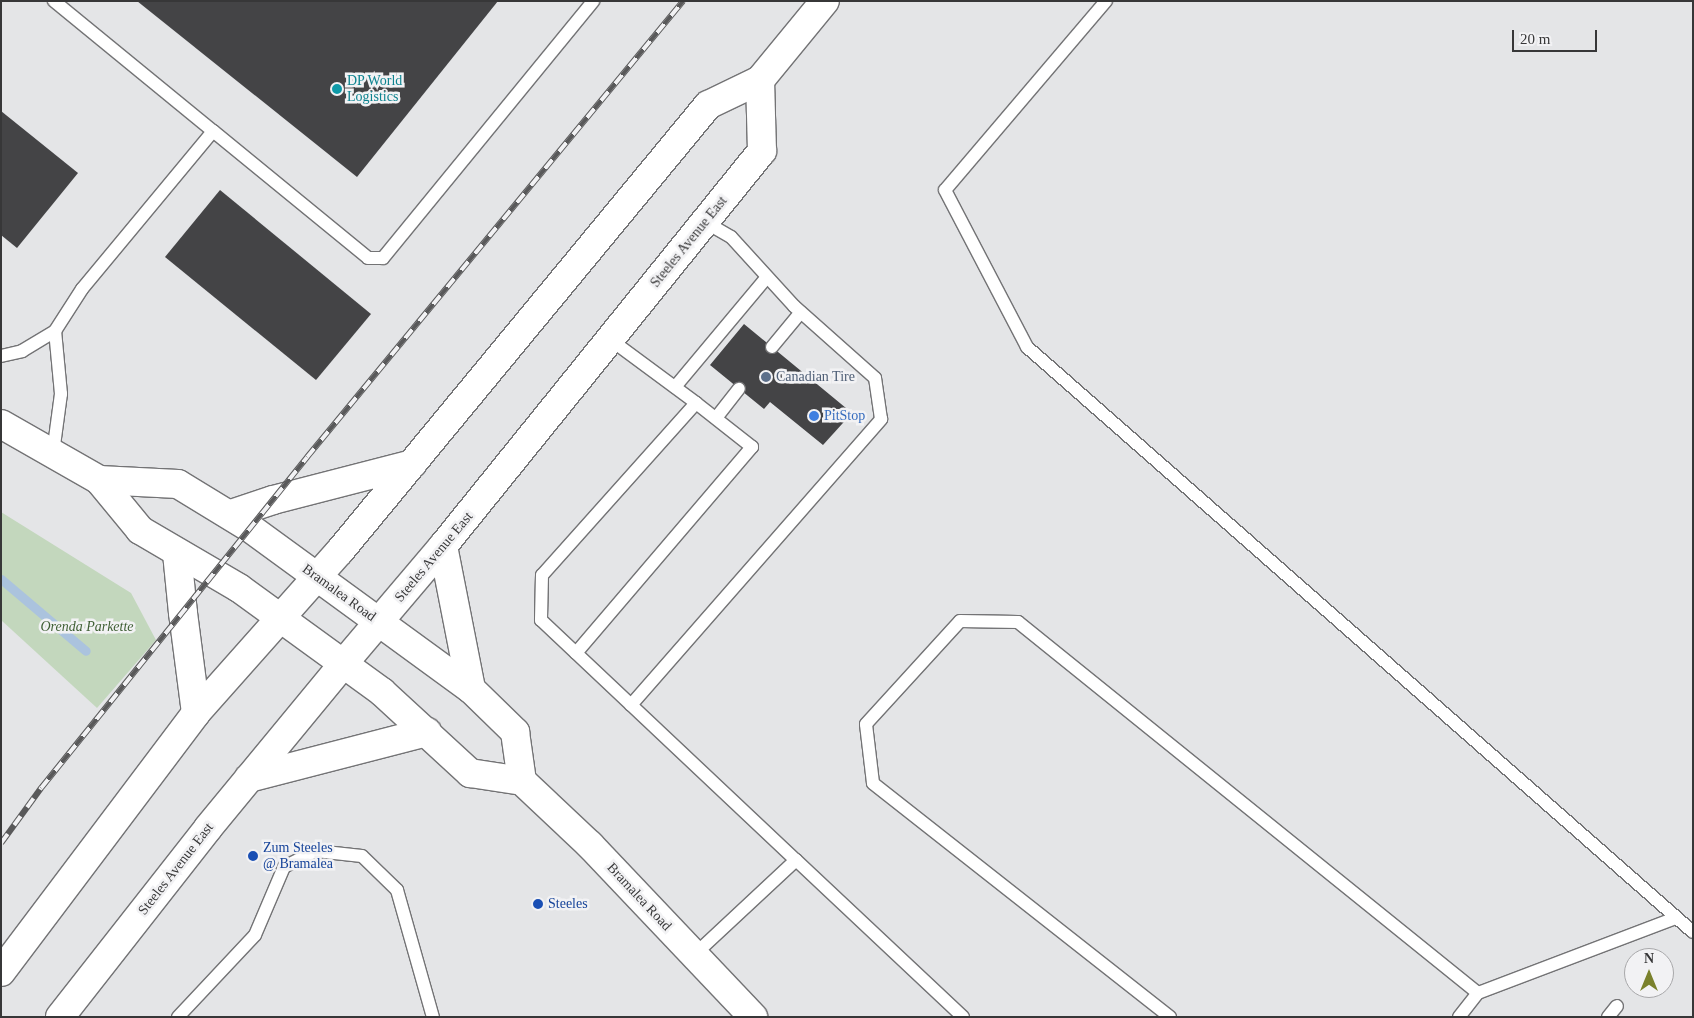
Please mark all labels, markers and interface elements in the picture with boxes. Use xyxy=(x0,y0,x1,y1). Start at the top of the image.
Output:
scale bar xyxy=(1514,20,1599,52)
text: 20 m xyxy=(1520,31,1550,47)
place label: DP World Logistics xyxy=(347,73,403,105)
marker: DP World Logistics xyxy=(331,83,343,95)
street label: Steeles Avenue East xyxy=(647,193,731,291)
place label: Canadian Tire xyxy=(776,369,855,385)
marker: Canadian Tire xyxy=(760,371,772,383)
place label: PitStop xyxy=(824,408,865,424)
marker: PitStop xyxy=(808,410,820,422)
street label: Steeles Avenue East xyxy=(391,508,477,606)
street label: Bramalea Road xyxy=(299,561,379,625)
park label: Orenda Parkette xyxy=(40,619,134,635)
street label: Steeles Avenue East xyxy=(135,819,217,919)
place label: Zum Steeles @ Bramalea xyxy=(263,840,333,872)
marker: Zum Steeles @ Bramalea xyxy=(247,850,259,862)
street label: Bramalea Road xyxy=(603,860,675,934)
place label: Steeles xyxy=(548,896,588,912)
marker: Steeles xyxy=(532,898,544,910)
north arrow xyxy=(1624,948,1674,998)
text: N xyxy=(1644,951,1654,966)

